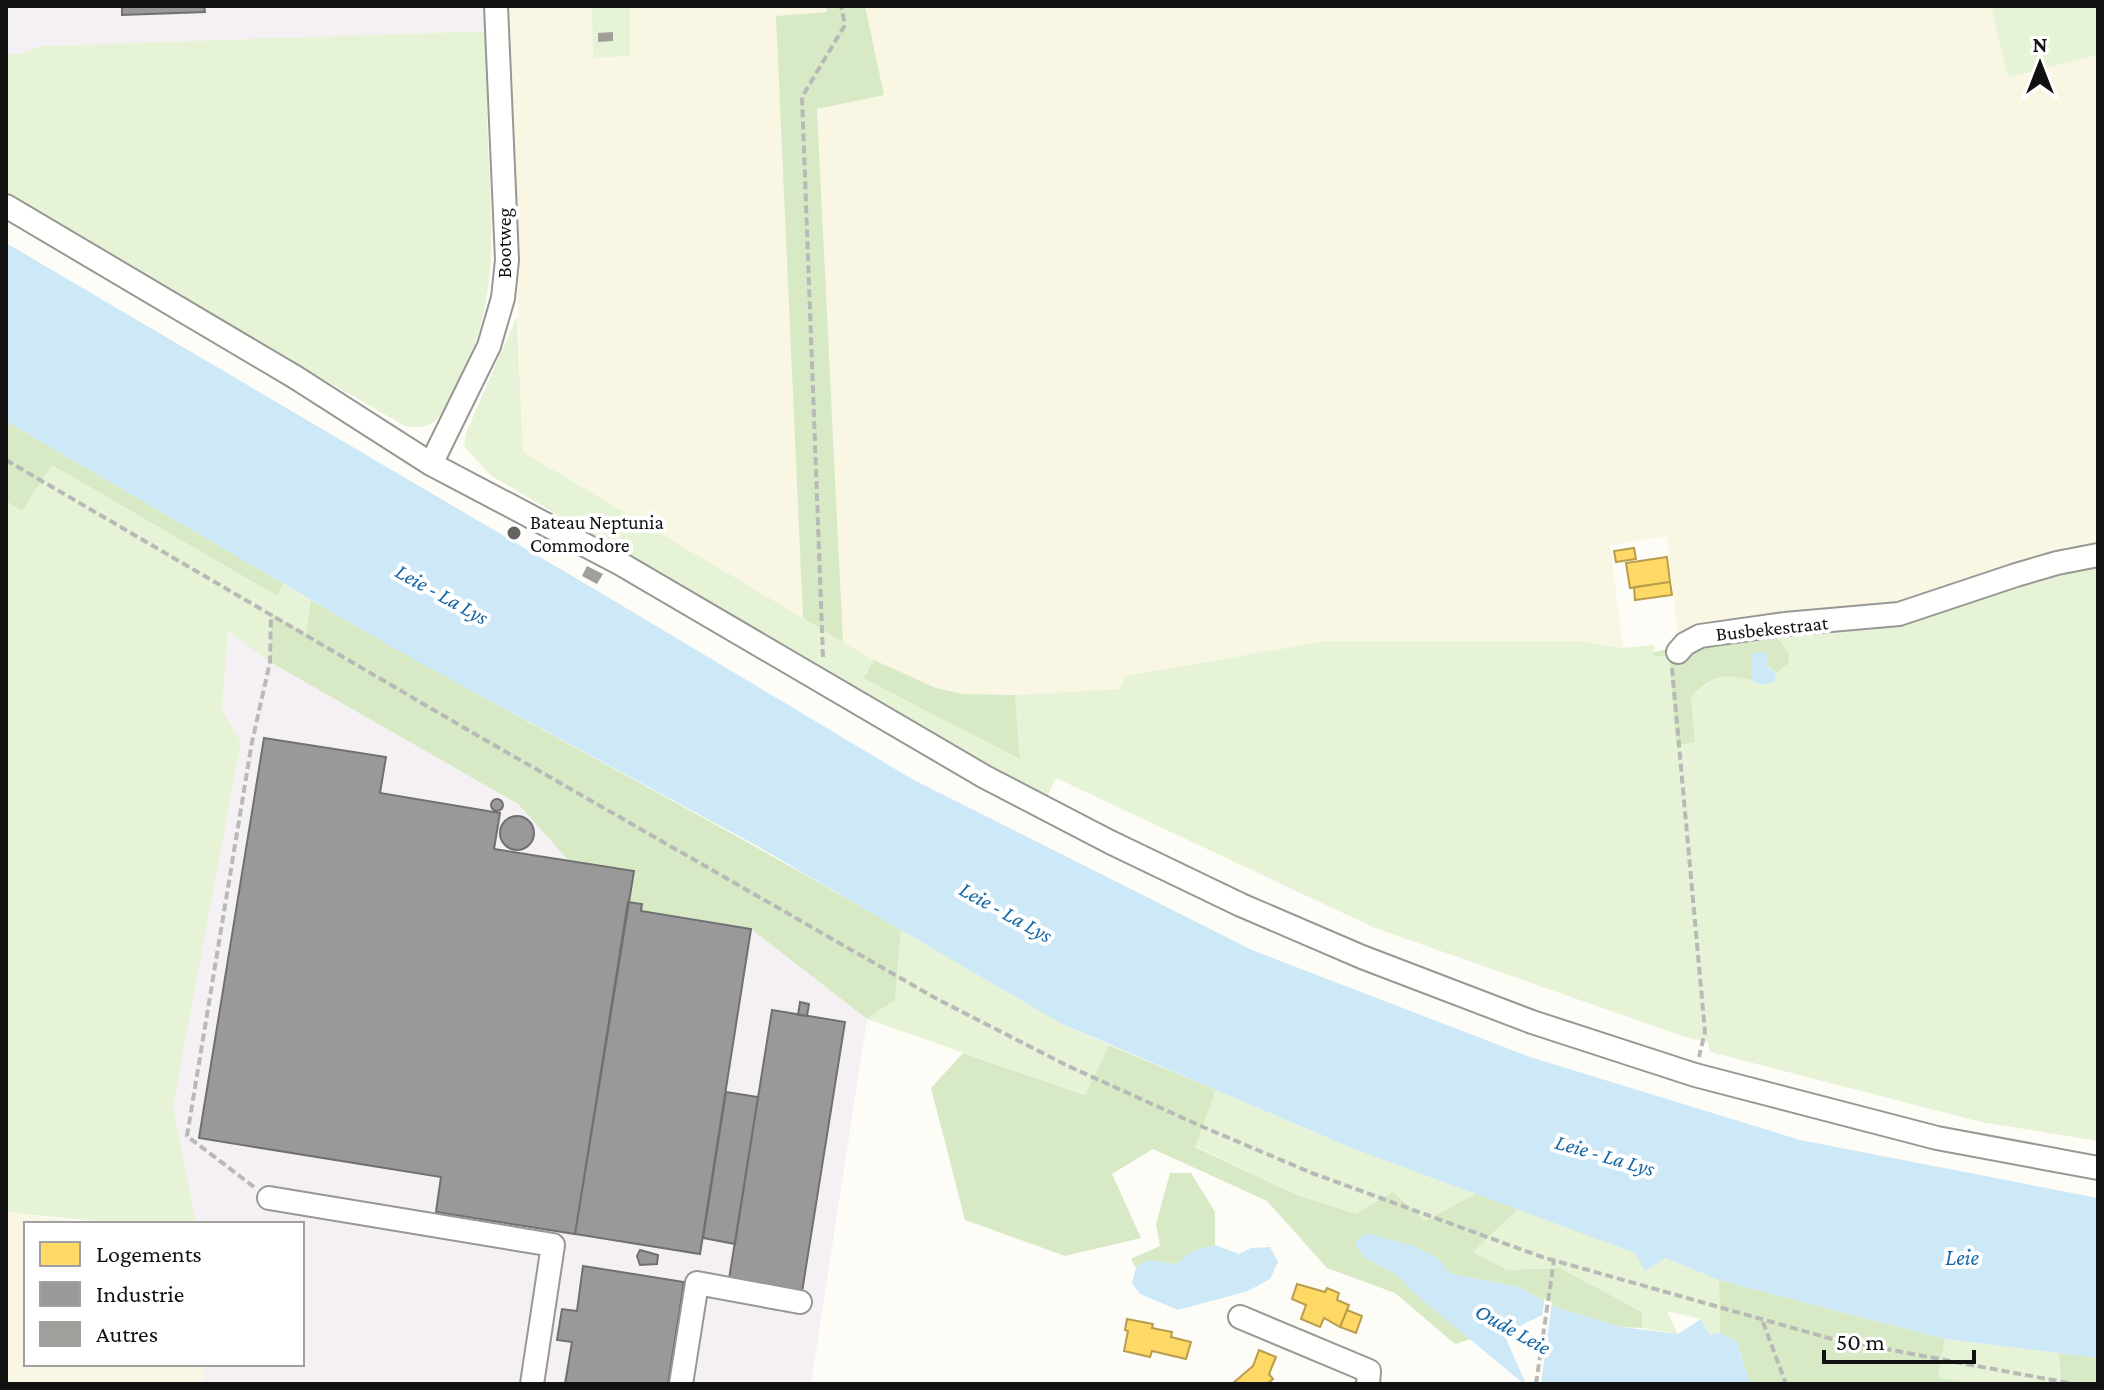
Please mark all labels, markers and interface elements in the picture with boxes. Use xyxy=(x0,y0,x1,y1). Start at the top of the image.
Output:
north arrow xyxy=(2000,24,2080,104)
text: N xyxy=(2033,32,2048,57)
street label: Bootweg xyxy=(493,208,516,278)
place label: Bateau Neptunia Commodore xyxy=(530,511,664,556)
marker: Bateau Neptunia Commodore xyxy=(505,524,523,542)
water label: Leie - La Lys xyxy=(391,558,493,630)
street label: Busbekestraat xyxy=(1715,611,1830,645)
water label: Leie - La Lys xyxy=(955,876,1057,948)
water label: Leie - La Lys xyxy=(1552,1129,1658,1181)
legend xyxy=(24,1222,304,1366)
text: Logements xyxy=(96,1240,202,1267)
water label: Leie xyxy=(1945,1245,1979,1270)
text: Industrie xyxy=(96,1280,184,1307)
water label: Oude Leie xyxy=(1471,1298,1556,1360)
scale bar xyxy=(1824,1314,1974,1364)
text: Autres xyxy=(96,1320,158,1347)
text: 50 m xyxy=(1836,1328,1885,1355)

